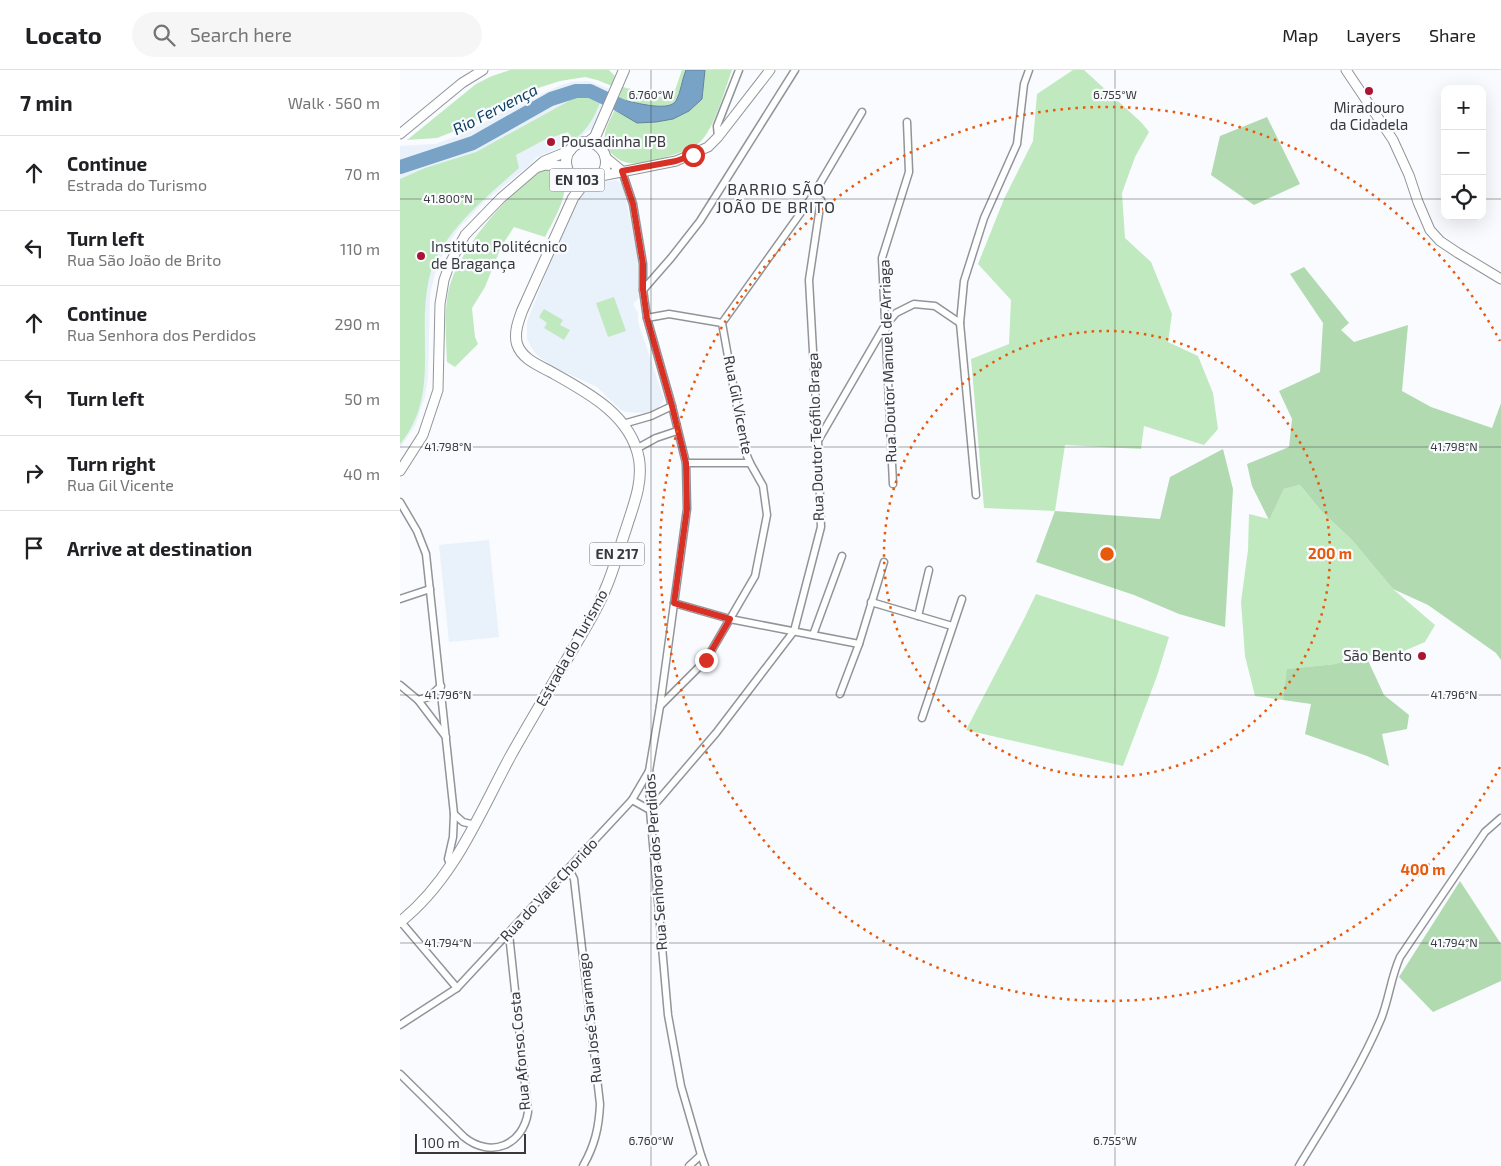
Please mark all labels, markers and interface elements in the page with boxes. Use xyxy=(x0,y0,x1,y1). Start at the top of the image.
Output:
search box xyxy=(132,12,482,57)
text: Locato xyxy=(25,20,102,49)
icon: search xyxy=(150,21,178,49)
text: Search here xyxy=(190,23,292,46)
text: Map xyxy=(1282,24,1318,46)
text: Layers xyxy=(1346,24,1401,46)
text: Share xyxy=(1429,24,1476,46)
water label: Rio Fervença xyxy=(449,79,541,139)
marker: Miradouro da Cidadela xyxy=(1363,85,1375,97)
map controls xyxy=(1441,85,1486,220)
button: + xyxy=(1441,85,1486,130)
text: 6.760°W xyxy=(628,87,674,101)
text: 6.755°W xyxy=(1093,87,1137,101)
text: 7 min xyxy=(20,90,73,115)
text: Walk · 560 m xyxy=(288,93,380,112)
place label: Miradouro da Cidadela xyxy=(1330,98,1408,133)
button: − xyxy=(1441,130,1486,175)
place label: Pousadinha IPB xyxy=(561,132,666,150)
marker: Pousadinha IPB xyxy=(545,136,557,148)
route start xyxy=(682,144,705,167)
text: Continue xyxy=(67,152,147,175)
icon: ahead xyxy=(20,159,48,187)
text: 70 m xyxy=(345,164,380,183)
road number: EN 103 xyxy=(550,168,604,192)
text: Estrada do Turismo xyxy=(67,175,207,194)
button: locate xyxy=(1441,175,1486,220)
district label: BARRIO SÃO JOÃO DE BRITO xyxy=(716,179,836,216)
text: 41.800°N xyxy=(423,191,473,205)
text: Turn left xyxy=(67,227,144,250)
icon: left xyxy=(20,234,48,262)
place label: Instituto Politécnico de Bragança xyxy=(431,237,567,273)
text: 110 m xyxy=(340,239,380,258)
text: Rua São João de Brito xyxy=(67,250,221,269)
marker: Instituto Politécnico de Bragança xyxy=(415,250,427,262)
street label: Rua Doutor Manuel de Arriaga xyxy=(874,259,900,463)
text: Continue xyxy=(67,302,147,325)
icon: ahead xyxy=(20,309,48,337)
text: 290 m xyxy=(335,314,380,333)
text: Rua Senhora dos Perdidos xyxy=(67,325,256,344)
street label: Rua Doutor Teófilo Braga xyxy=(803,353,827,522)
street label: Rua Gil Vicente xyxy=(721,354,757,456)
icon: left xyxy=(20,384,48,412)
text: Turn left xyxy=(67,387,144,410)
text: 50 m xyxy=(344,389,380,408)
text: 41.798°N xyxy=(424,439,472,453)
text: 41.798°N xyxy=(1430,439,1478,453)
text: Turn right xyxy=(67,452,155,475)
icon: right xyxy=(20,459,48,487)
text: 40 m xyxy=(343,464,380,483)
text: Rua Gil Vicente xyxy=(67,475,174,494)
icon: arrive xyxy=(20,534,48,562)
text: Arrive at destination xyxy=(67,537,252,560)
road number: EN 217 xyxy=(590,542,644,566)
text: 200 m xyxy=(1308,544,1352,562)
centre of rings xyxy=(1098,545,1116,563)
street label: Estrada do Turismo xyxy=(531,586,611,709)
place label: São Bento xyxy=(1343,646,1412,664)
route end xyxy=(695,649,718,672)
marker: São Bento xyxy=(1416,650,1428,662)
text: 41.796°N xyxy=(424,687,472,701)
text: 41.796°N xyxy=(1430,687,1478,701)
street label: Rua Senhora dos Perdidos xyxy=(640,773,670,951)
street label: Rua do Vale Chorido xyxy=(496,834,601,945)
text: 400 m xyxy=(1401,860,1445,878)
text: 41.794°N xyxy=(424,935,472,949)
text: 41.794°N xyxy=(1430,935,1478,949)
street label: Rua José Saramago xyxy=(573,952,605,1084)
street label: Rua Afonso Costa xyxy=(505,991,533,1111)
scale bar xyxy=(415,1131,526,1154)
text: 6.760°W xyxy=(628,1133,674,1147)
text: 6.755°W xyxy=(1093,1133,1137,1147)
text: 100 m xyxy=(422,1134,460,1151)

